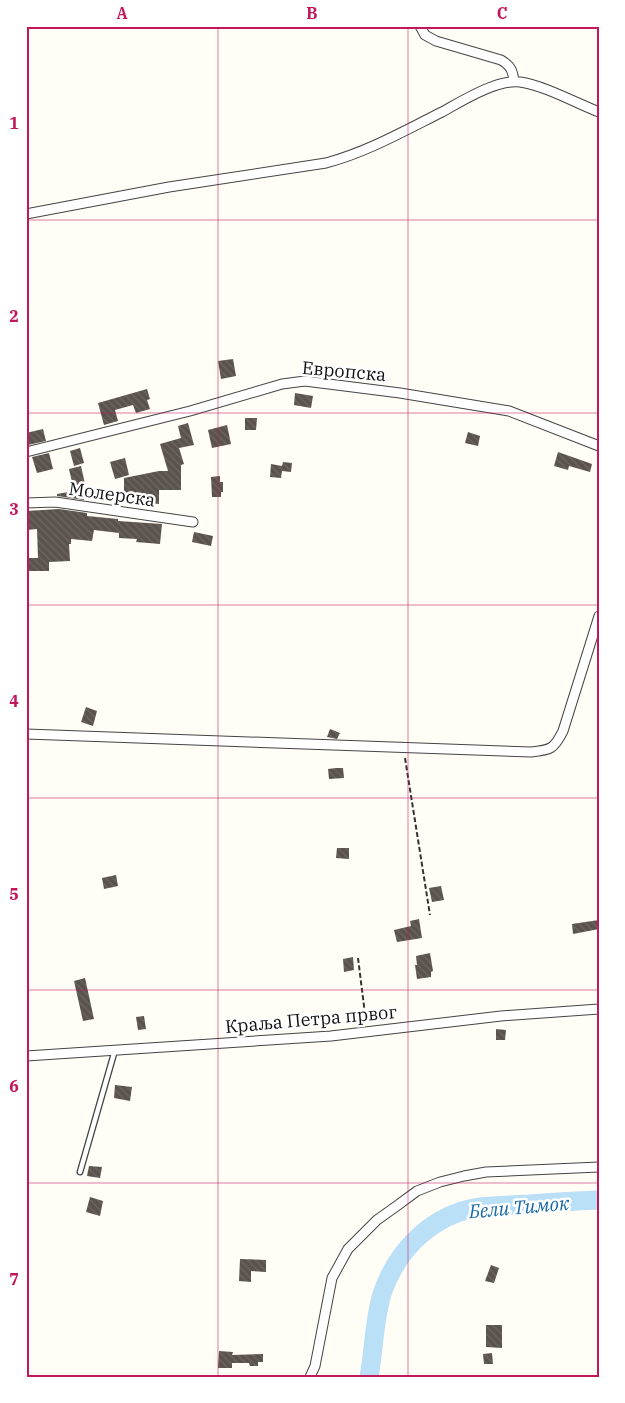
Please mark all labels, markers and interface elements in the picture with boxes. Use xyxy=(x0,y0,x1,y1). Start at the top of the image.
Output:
text: A xyxy=(116,3,128,23)
text: B xyxy=(306,3,318,23)
text: C xyxy=(497,3,507,23)
text: 1 xyxy=(9,113,19,133)
text: 2 xyxy=(9,306,19,326)
street label: Европска xyxy=(301,356,387,386)
street label: Молерска xyxy=(67,477,157,511)
text: 3 xyxy=(9,499,19,519)
text: 4 xyxy=(9,691,19,711)
text: 5 xyxy=(9,884,19,904)
street label: Краља Петра првог xyxy=(224,1000,398,1038)
text: 6 xyxy=(9,1076,19,1096)
water label: Бели Тимок xyxy=(467,1191,571,1223)
text: 7 xyxy=(9,1269,19,1289)

